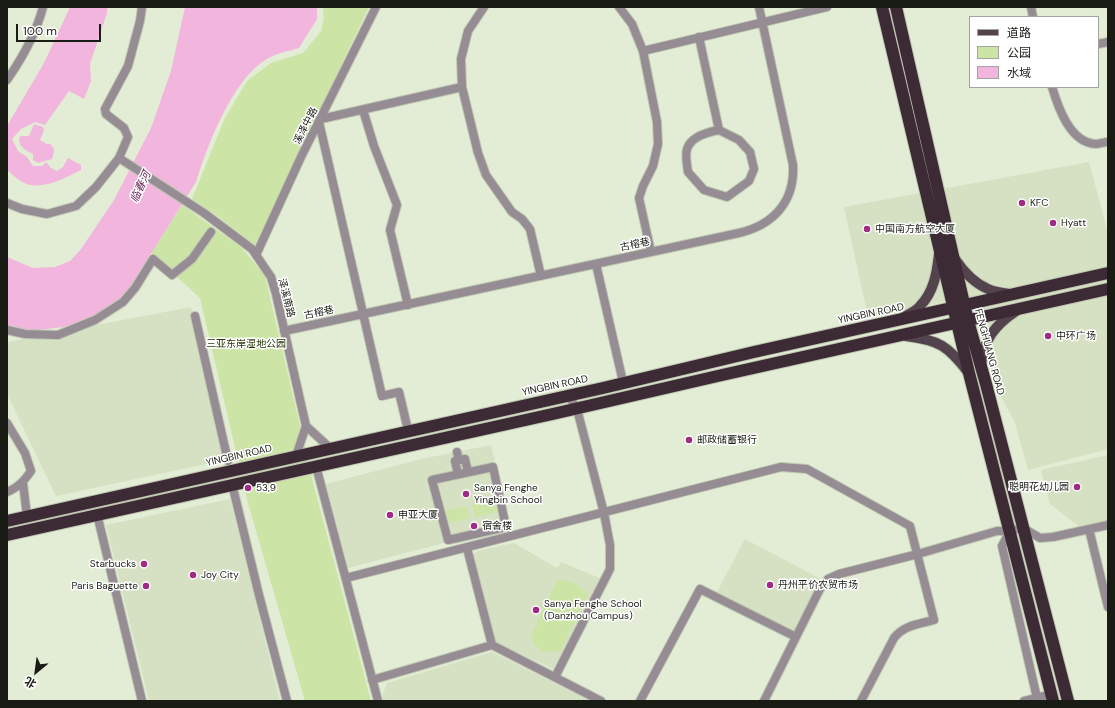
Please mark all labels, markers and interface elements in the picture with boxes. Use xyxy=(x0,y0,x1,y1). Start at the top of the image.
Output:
scale bar xyxy=(18,16,103,42)
legend xyxy=(969,16,1099,88)
text: 100 m xyxy=(23,23,57,39)
text: 道路 xyxy=(1007,25,1031,41)
text: 公园 xyxy=(1007,45,1031,61)
text: 水域 xyxy=(1007,65,1031,81)
street label: 溪泽中路 xyxy=(292,105,320,147)
water label: 临春河 xyxy=(128,169,154,205)
place label: KFC xyxy=(1030,197,1048,209)
marker: KFC xyxy=(1017,198,1027,208)
place label: Hyatt xyxy=(1061,217,1086,229)
marker: Hyatt xyxy=(1048,218,1058,228)
place label: 中国南方航空大厦 xyxy=(875,223,955,235)
marker: 中国南方航空大厦 xyxy=(862,224,872,234)
street label: 古榕巷 xyxy=(619,236,651,254)
street label: 泽溪南路 xyxy=(275,277,297,319)
street label: YINGBIN ROAD xyxy=(837,301,905,327)
street label: 古榕巷 xyxy=(303,304,335,322)
street label: FENGHUANG ROAD xyxy=(972,307,1006,397)
place label: 中环广场 xyxy=(1056,330,1096,342)
marker: 中环广场 xyxy=(1043,331,1053,341)
park label: 三亚东岸湿地公园 xyxy=(206,338,286,350)
street label: YINGBIN ROAD xyxy=(521,373,589,399)
place label: 邮政储蓄银行 xyxy=(697,434,757,446)
marker: 邮政储蓄银行 xyxy=(684,435,694,445)
street label: YINGBIN ROAD xyxy=(205,443,273,469)
place label: 聪明花幼儿园 xyxy=(1009,481,1069,493)
place label: 53,9 xyxy=(256,482,276,494)
place label: Sanya Fenghe Yingbin School xyxy=(474,482,542,506)
marker: 聪明花幼儿园 xyxy=(1072,482,1082,492)
marker: 53,9 xyxy=(243,483,253,493)
marker: Sanya Fenghe Yingbin School xyxy=(461,489,471,499)
place label: 申亚大厦 xyxy=(398,509,438,521)
marker: 申亚大厦 xyxy=(385,510,395,520)
place label: 宿舍楼 xyxy=(482,520,512,532)
marker: 宿舍楼 xyxy=(469,521,479,531)
place label: Starbucks xyxy=(90,558,136,570)
marker: Starbucks xyxy=(139,559,149,569)
place label: Joy City xyxy=(201,569,239,581)
marker: Joy City xyxy=(188,570,198,580)
place label: 丹州平价农贸市场 xyxy=(778,579,858,591)
place label: Paris Baguette xyxy=(72,580,138,592)
marker: 丹州平价农贸市场 xyxy=(765,580,775,590)
marker: Paris Baguette xyxy=(141,581,151,591)
place label: Sanya Fenghe School (Danzhou Campus) xyxy=(544,598,642,622)
marker: Sanya Fenghe School (Danzhou Campus) xyxy=(531,605,541,615)
north arrow xyxy=(16,652,56,692)
text: 北 xyxy=(22,674,38,691)

